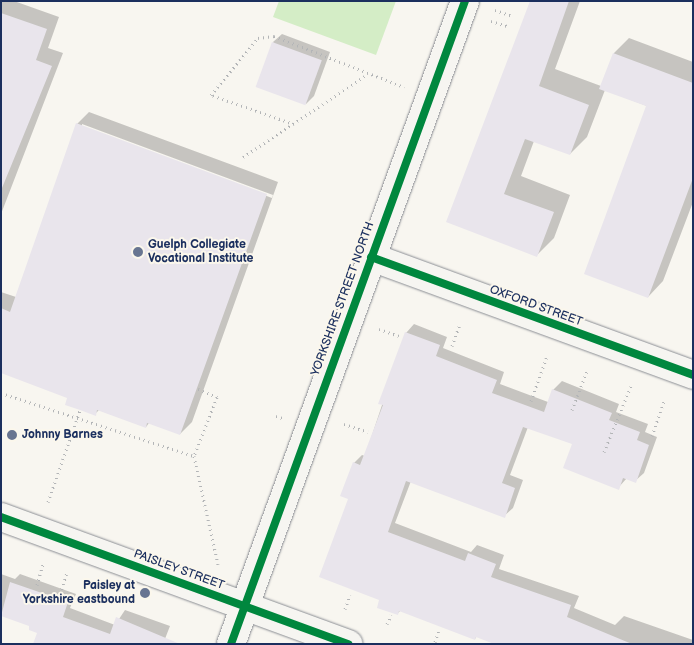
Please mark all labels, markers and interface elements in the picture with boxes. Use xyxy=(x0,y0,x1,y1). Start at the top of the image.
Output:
street label: YORKSHIRE STREET NORTH xyxy=(308,220,378,378)
place label: Guelph Collegiate Vocational Institute xyxy=(148,238,253,266)
marker: Guelph Collegiate Vocational Institute xyxy=(132,246,144,258)
street label: OXFORD STREET xyxy=(487,282,585,330)
place label: Johnny Barnes xyxy=(22,428,103,442)
marker: Johnny Barnes xyxy=(6,429,18,441)
street label: PAISLEY STREET xyxy=(131,547,227,593)
place label: Paisley at Yorkshire eastbound xyxy=(23,579,135,607)
marker: Paisley at Yorkshire eastbound xyxy=(139,587,151,599)

